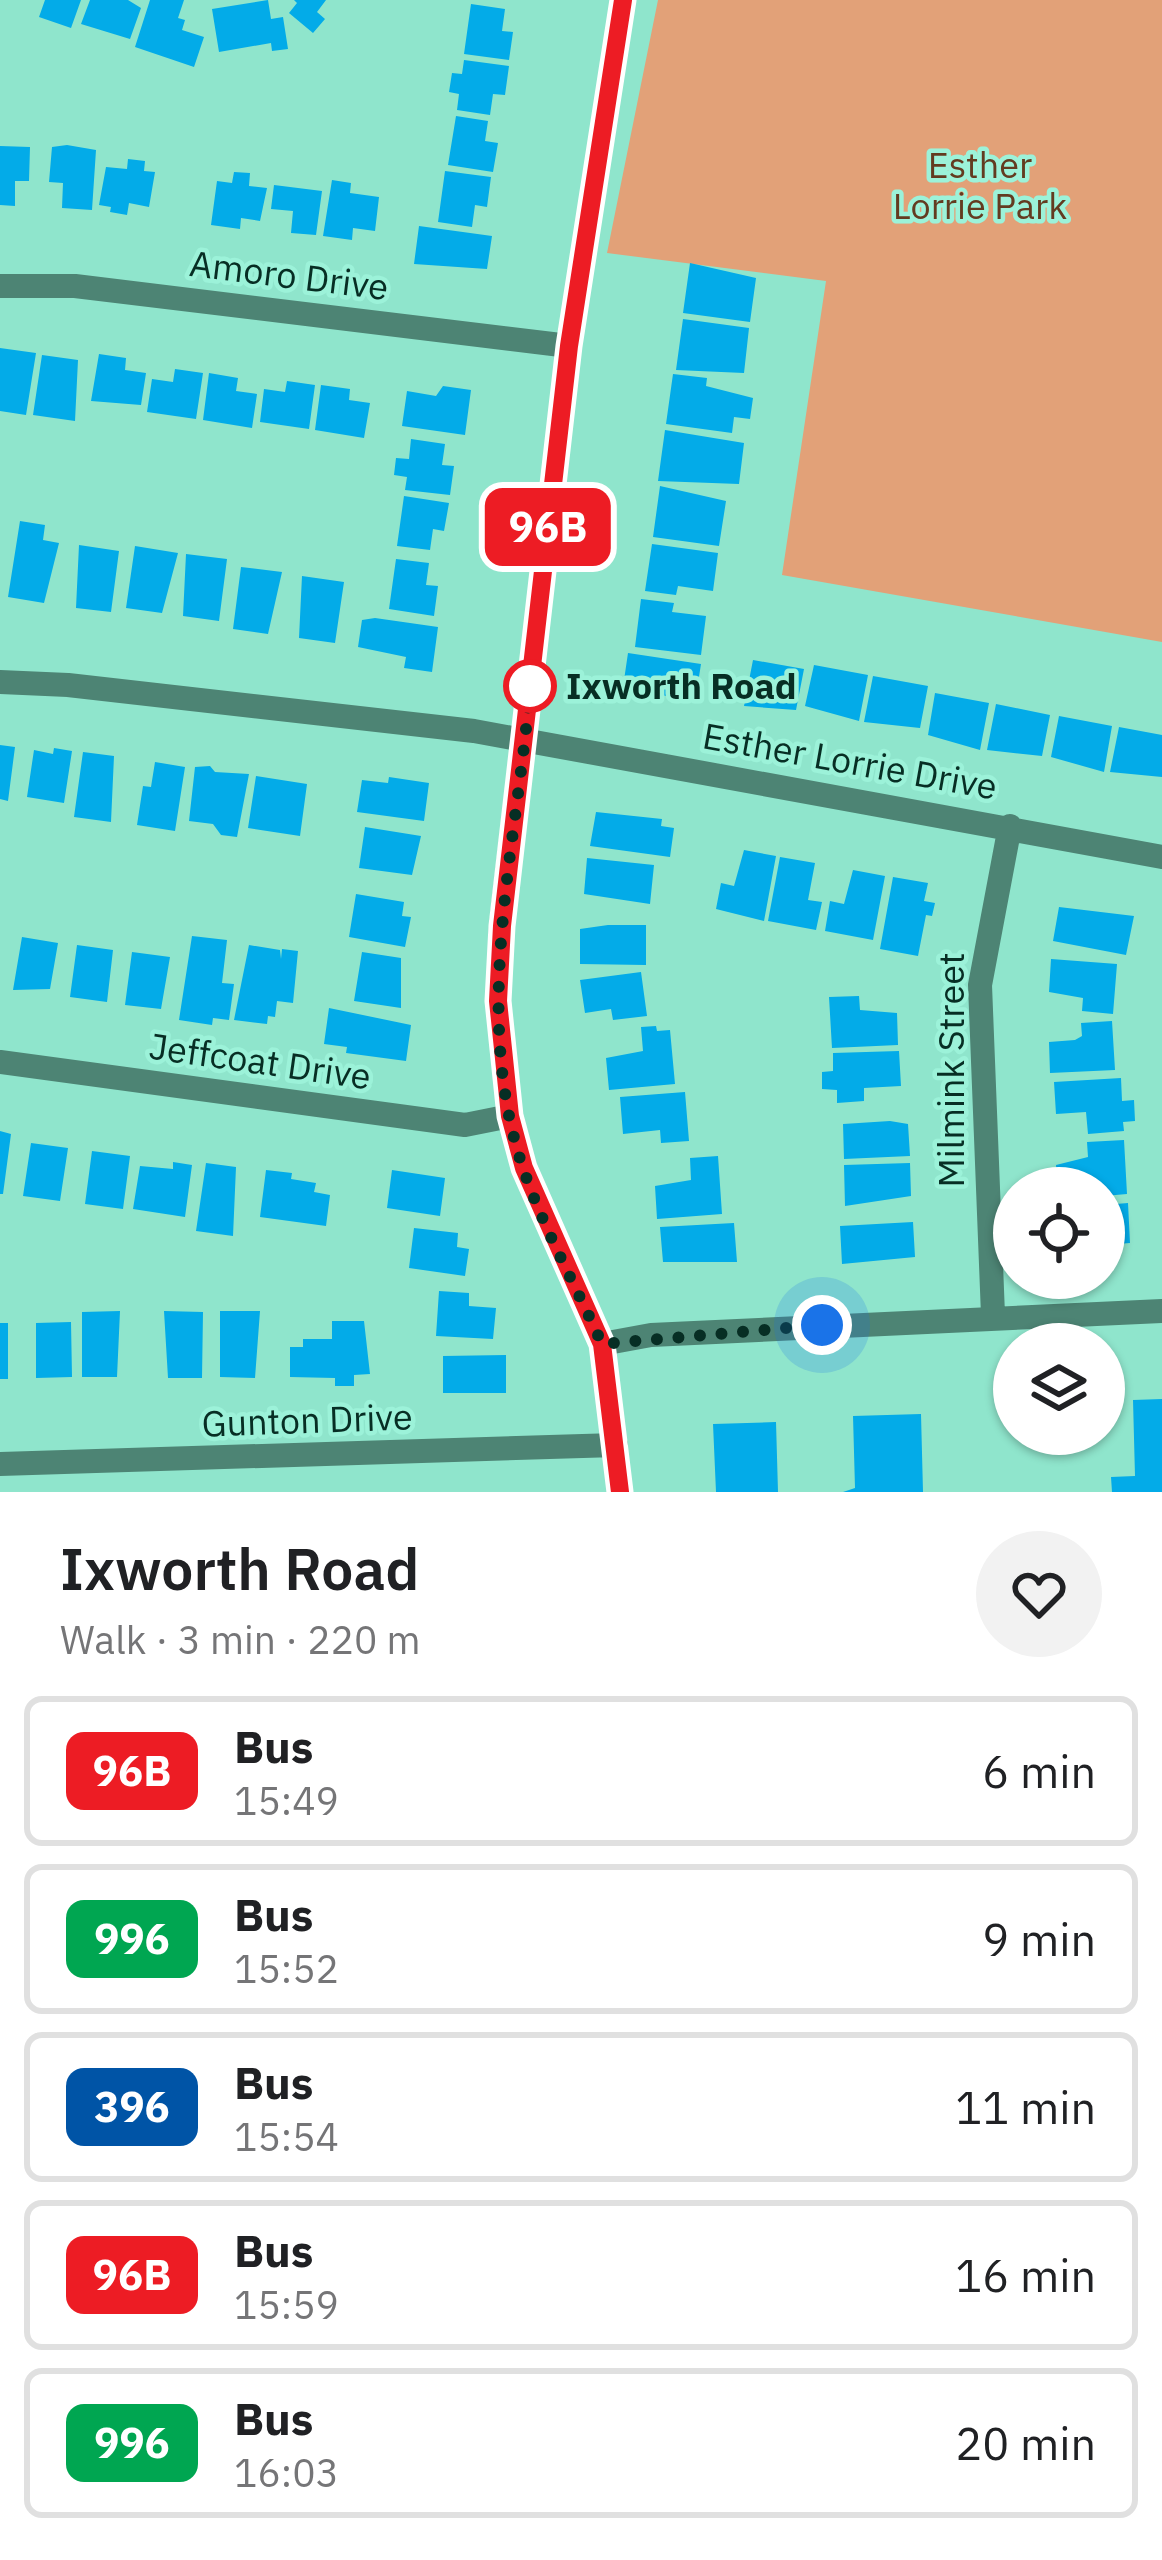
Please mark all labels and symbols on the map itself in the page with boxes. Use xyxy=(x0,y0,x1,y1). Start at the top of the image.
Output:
park label: Esther Lorrie Park xyxy=(893,141,1067,229)
street label: Amoro Drive xyxy=(187,239,391,310)
line badge: 96B xyxy=(479,488,617,566)
marker: Ixworth Road xyxy=(505,661,555,711)
place label: Ixworth Road xyxy=(566,662,797,709)
street label: Esther Lorrie Drive xyxy=(699,711,1001,810)
street label: Milmink Street xyxy=(927,952,974,1188)
street label: Jeffcoat Drive xyxy=(146,1022,374,1099)
your location xyxy=(792,1295,852,1355)
street label: Gunton Drive xyxy=(201,1392,413,1447)

